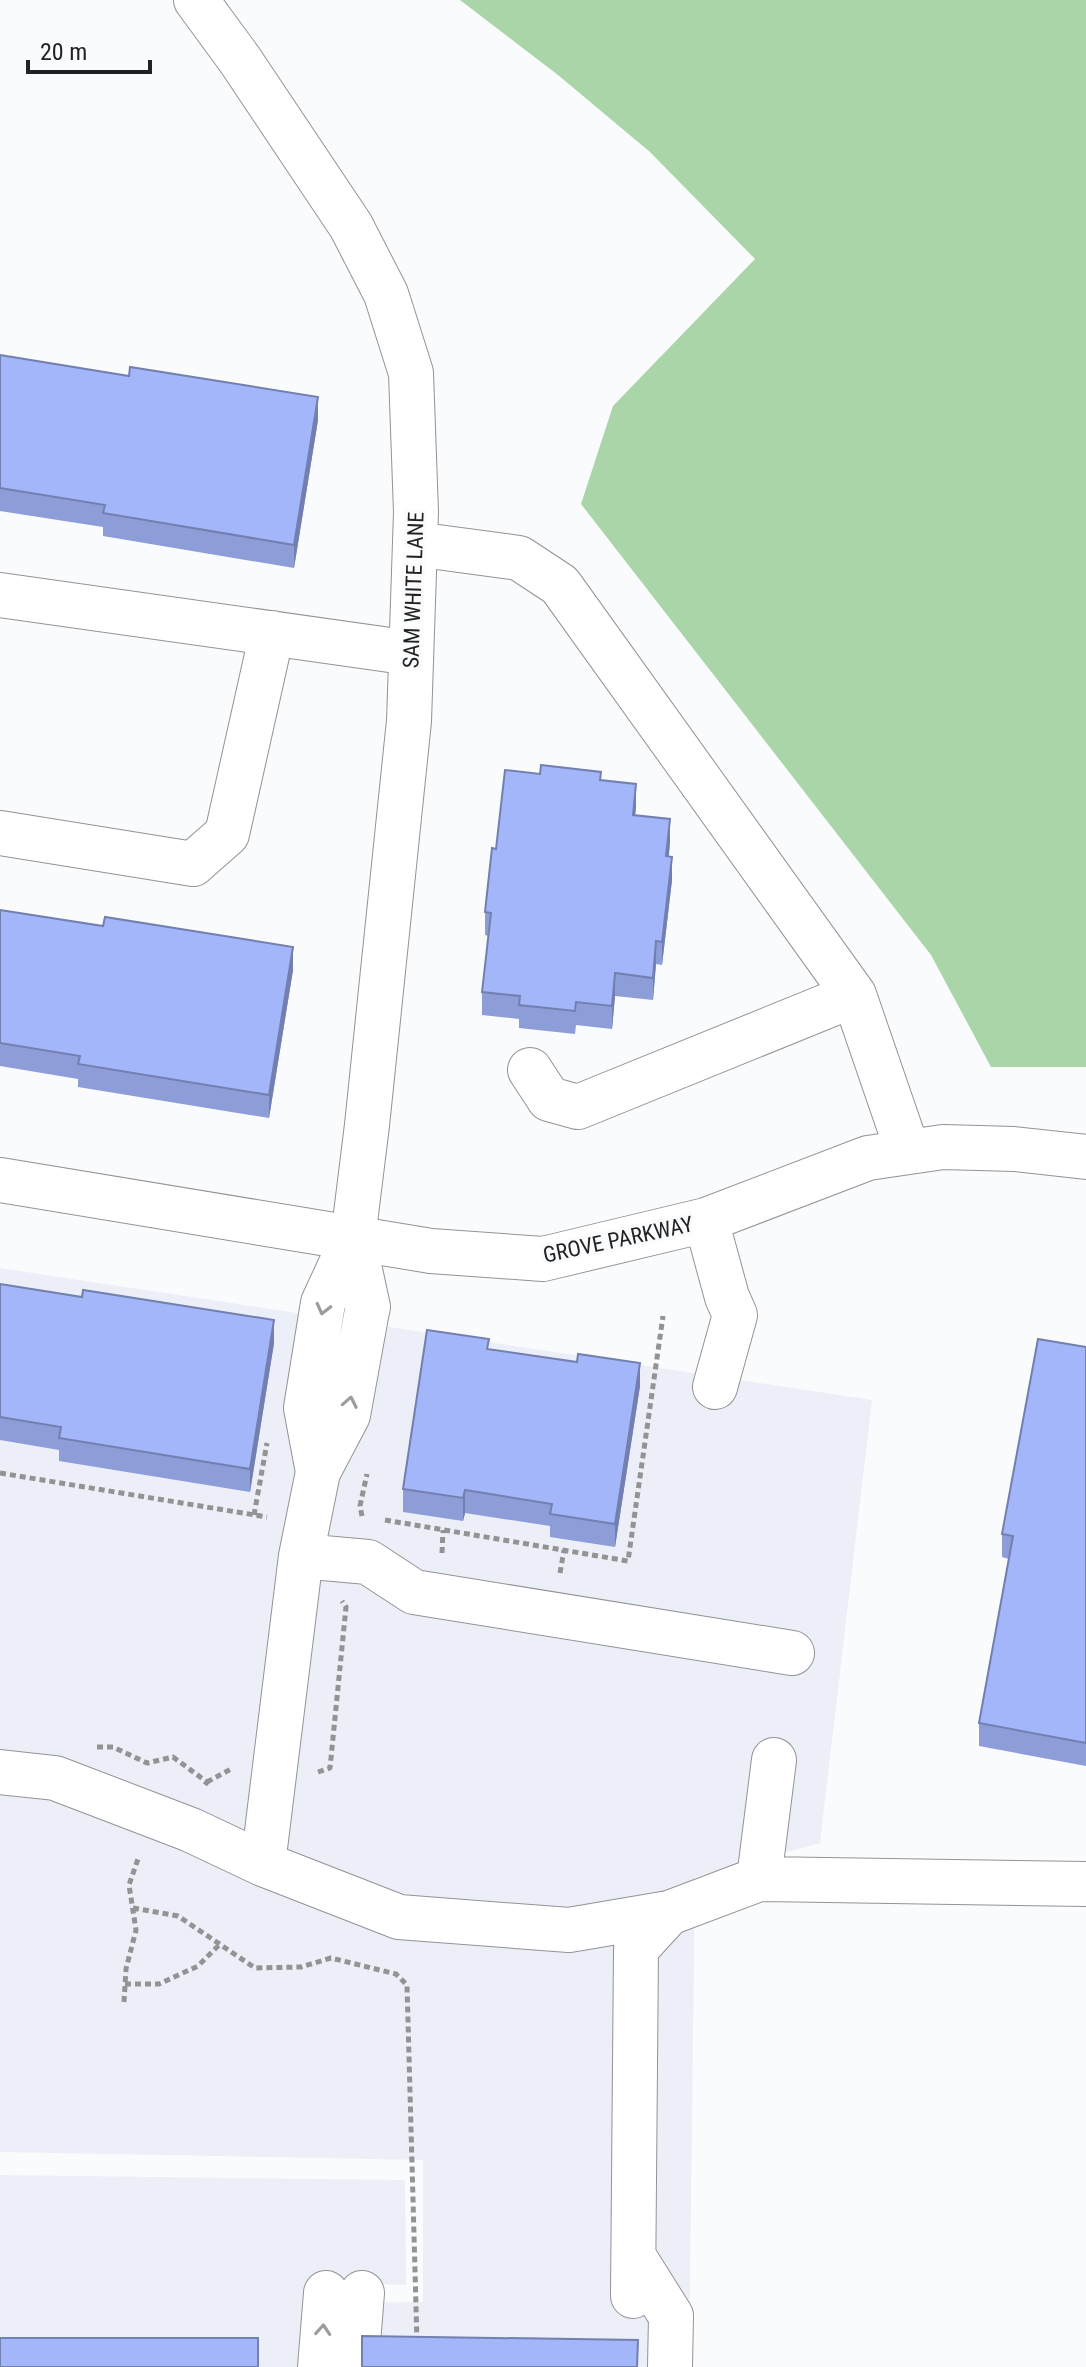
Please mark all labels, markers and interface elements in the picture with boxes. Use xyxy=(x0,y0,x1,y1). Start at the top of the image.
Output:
scale bar xyxy=(28,24,150,74)
text: 20 m xyxy=(40,38,87,66)
street label: SAM WHITE LANE xyxy=(398,511,429,669)
street label: GROVE PARKWAY xyxy=(541,1211,696,1268)
one-way arrow xyxy=(315,1302,332,1316)
one-way arrow xyxy=(341,1395,358,1409)
one-way arrow xyxy=(314,2323,331,2336)

